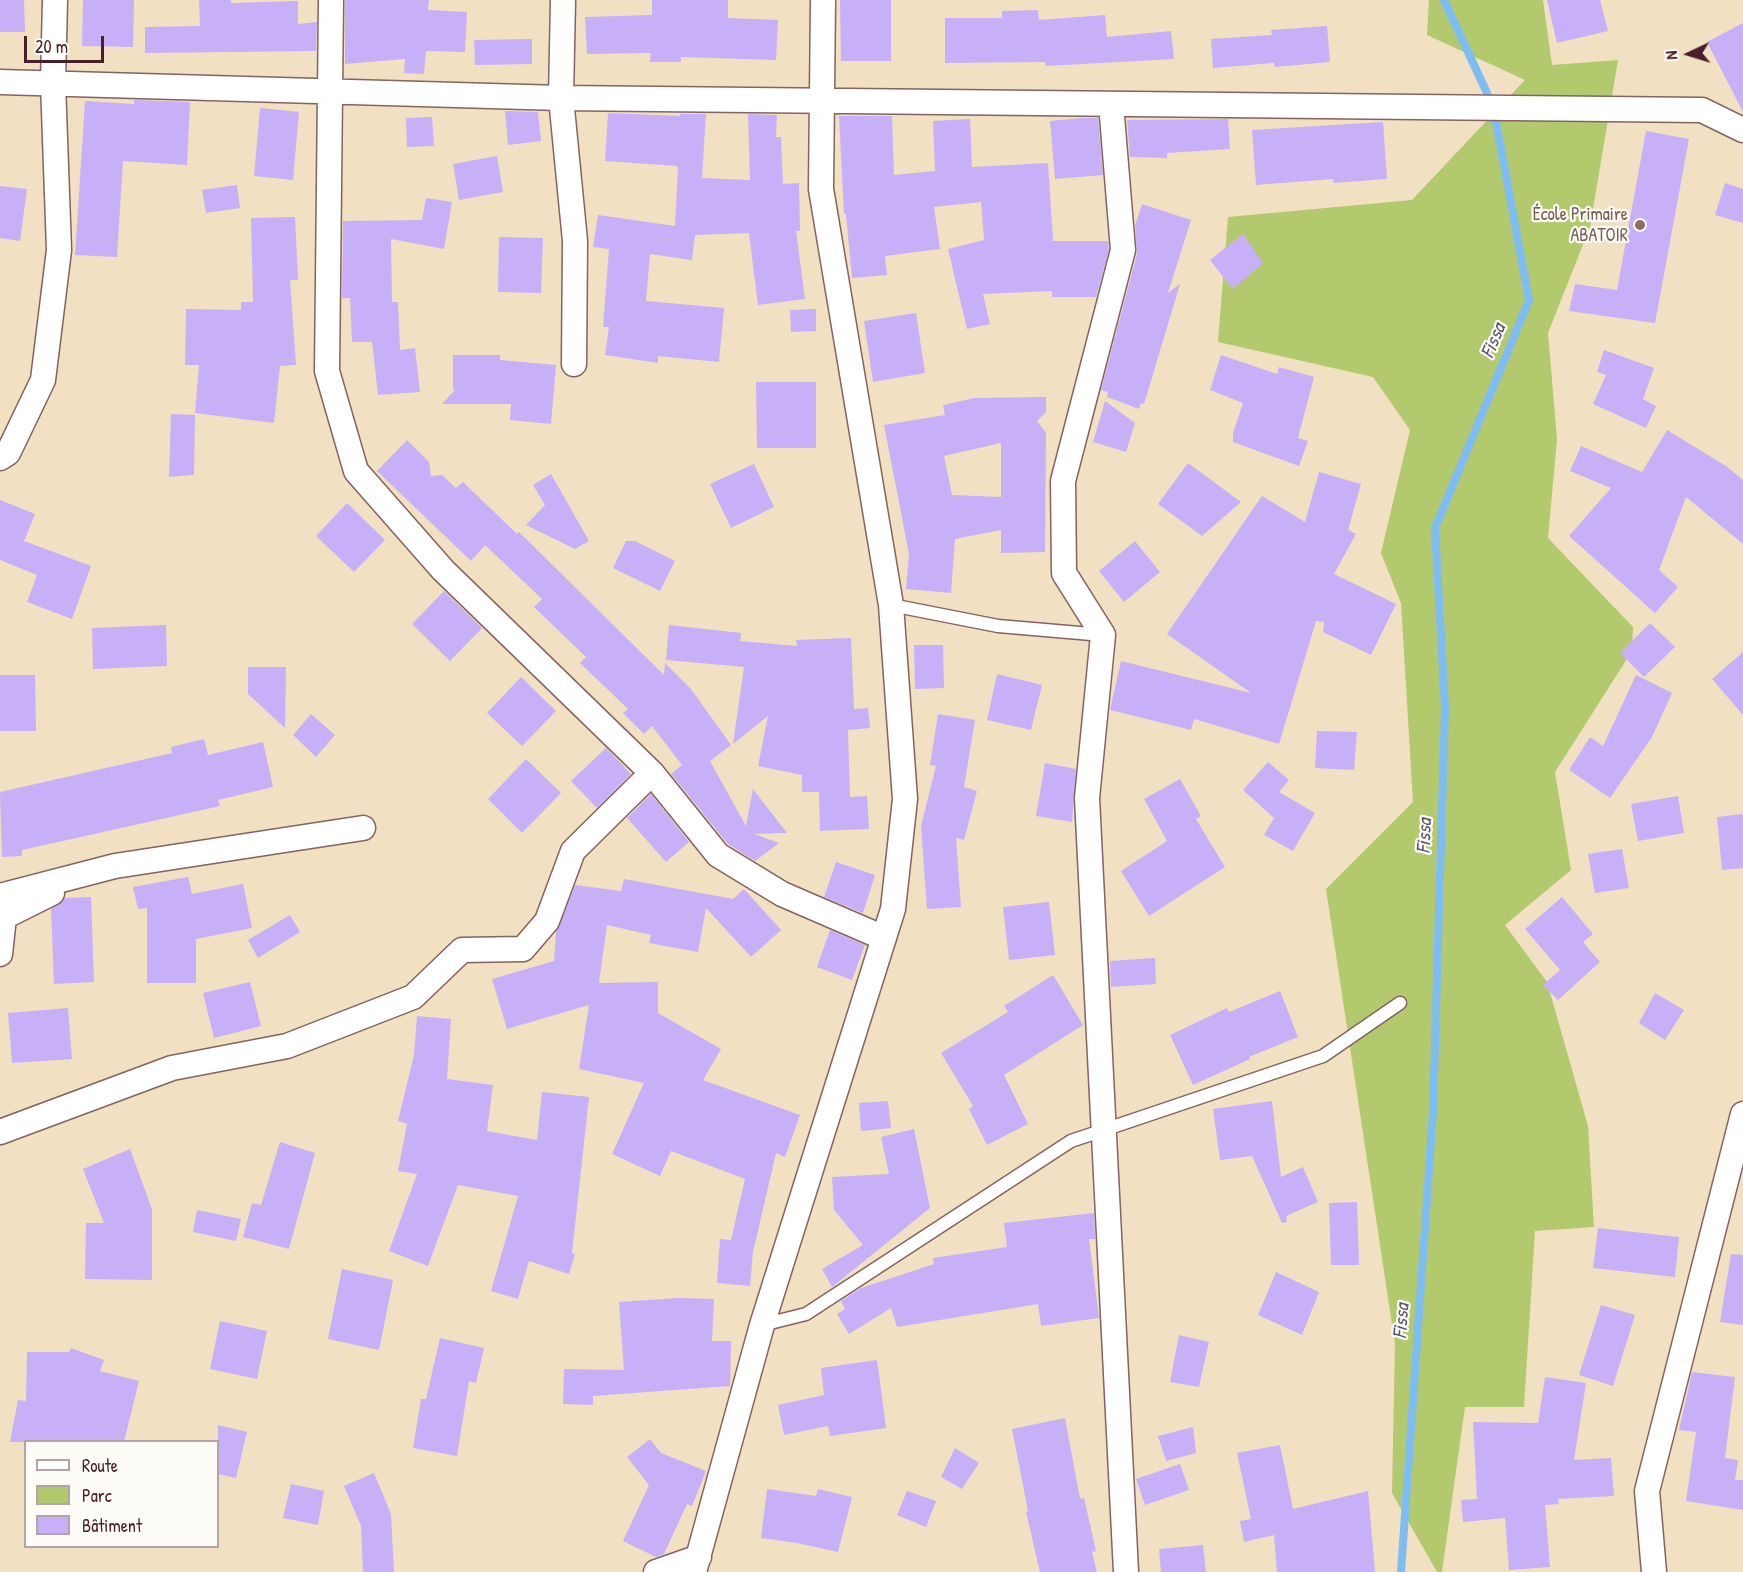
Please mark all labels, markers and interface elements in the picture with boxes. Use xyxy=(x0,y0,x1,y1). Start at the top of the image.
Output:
scale bar xyxy=(27,24,106,62)
north arrow xyxy=(1659,24,1719,84)
text: 20 m xyxy=(35,34,68,59)
text: N xyxy=(1660,50,1682,60)
place label: École Primaire ABATOIR xyxy=(1533,204,1628,246)
marker: École Primaire ABATOIR xyxy=(1633,218,1647,232)
water label: Fissa xyxy=(1476,320,1512,362)
water label: Fissa xyxy=(1412,818,1438,854)
water label: Fissa xyxy=(1389,1303,1415,1339)
legend xyxy=(24,1440,219,1548)
text: Route xyxy=(82,1453,118,1478)
text: Parc xyxy=(82,1483,112,1508)
text: Bâtiment xyxy=(82,1513,142,1538)

